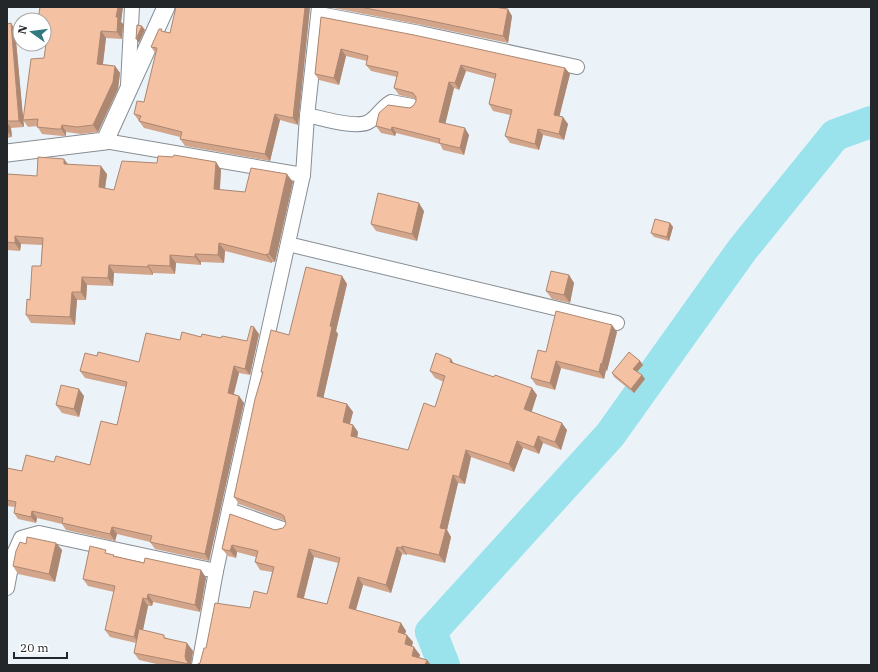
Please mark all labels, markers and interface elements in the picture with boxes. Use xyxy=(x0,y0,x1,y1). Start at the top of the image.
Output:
north arrow xyxy=(12,12,52,52)
text: N xyxy=(14,23,30,35)
scale bar xyxy=(14,634,67,660)
text: 20 m xyxy=(20,640,49,655)

